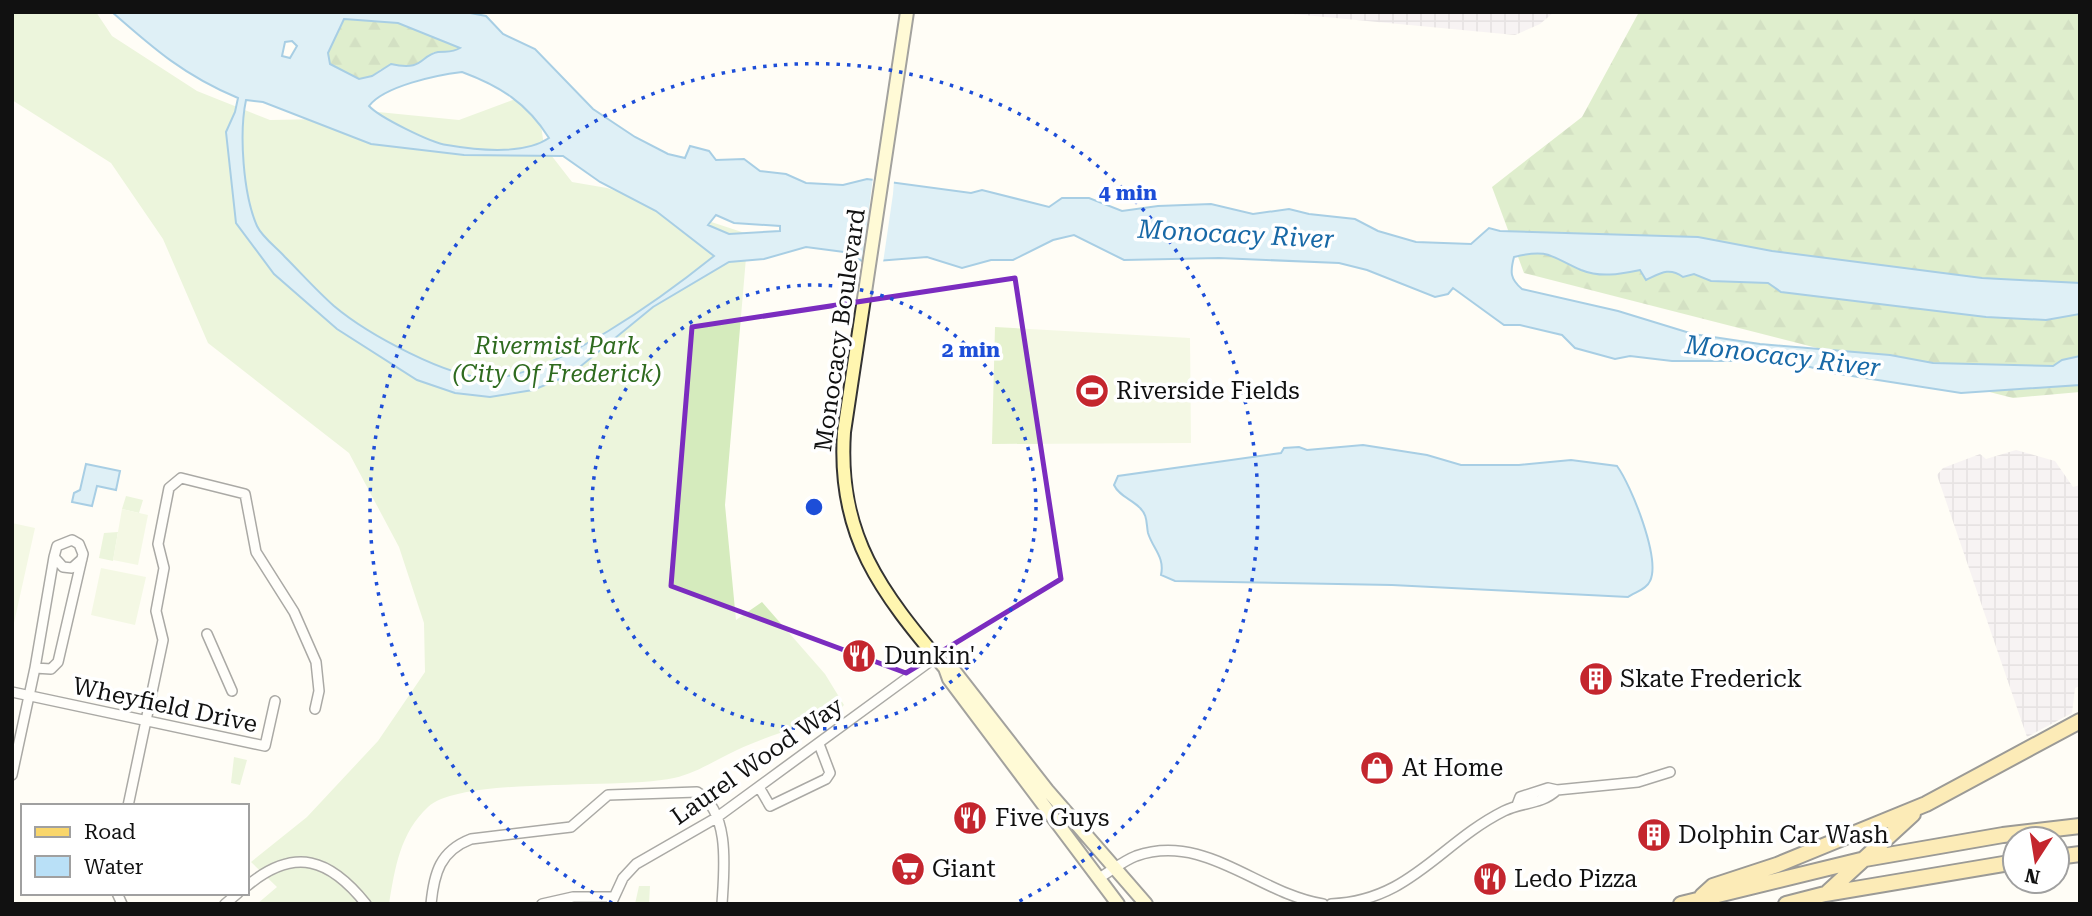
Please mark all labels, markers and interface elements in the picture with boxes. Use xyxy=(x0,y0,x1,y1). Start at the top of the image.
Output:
text: 4 min xyxy=(1099,181,1157,205)
street label: Monocacy Boulevard xyxy=(809,207,871,453)
water label: Monocacy River xyxy=(1136,214,1335,254)
water label: Monocacy River xyxy=(1683,329,1883,383)
park label: Rivermist Park (City Of Frederick) xyxy=(452,332,662,388)
text: 2 min xyxy=(942,338,1000,362)
sports icon: Riverside Fields xyxy=(1073,372,1111,410)
place label: Riverside Fields xyxy=(1116,377,1300,405)
centre of rings xyxy=(802,495,826,519)
restaurant icon: Dunkin' xyxy=(840,637,878,675)
place label: Dunkin' xyxy=(884,642,975,670)
building icon: Skate Frederick xyxy=(1577,660,1615,698)
place label: Skate Frederick xyxy=(1620,665,1802,693)
street label: Wheyfield Drive xyxy=(70,672,260,738)
street label: Laurel Wood Way xyxy=(666,691,849,831)
shop icon: At Home xyxy=(1358,749,1396,787)
place label: At Home xyxy=(1402,754,1503,782)
restaurant icon: Five Guys xyxy=(951,799,989,837)
legend xyxy=(21,804,248,895)
place label: Five Guys xyxy=(995,804,1109,832)
building icon: Dolphin Car Wash xyxy=(1635,816,1673,854)
text: Road xyxy=(84,820,136,844)
place label: Dolphin Car Wash xyxy=(1678,821,1889,849)
north arrow xyxy=(2001,825,2071,895)
supermarket icon: Giant xyxy=(889,850,927,888)
text: Water xyxy=(84,855,144,879)
place label: Giant xyxy=(932,855,996,883)
restaurant icon: Ledo Pizza xyxy=(1471,860,1509,898)
text: N xyxy=(2023,863,2042,889)
place label: Ledo Pizza xyxy=(1514,865,1637,893)

